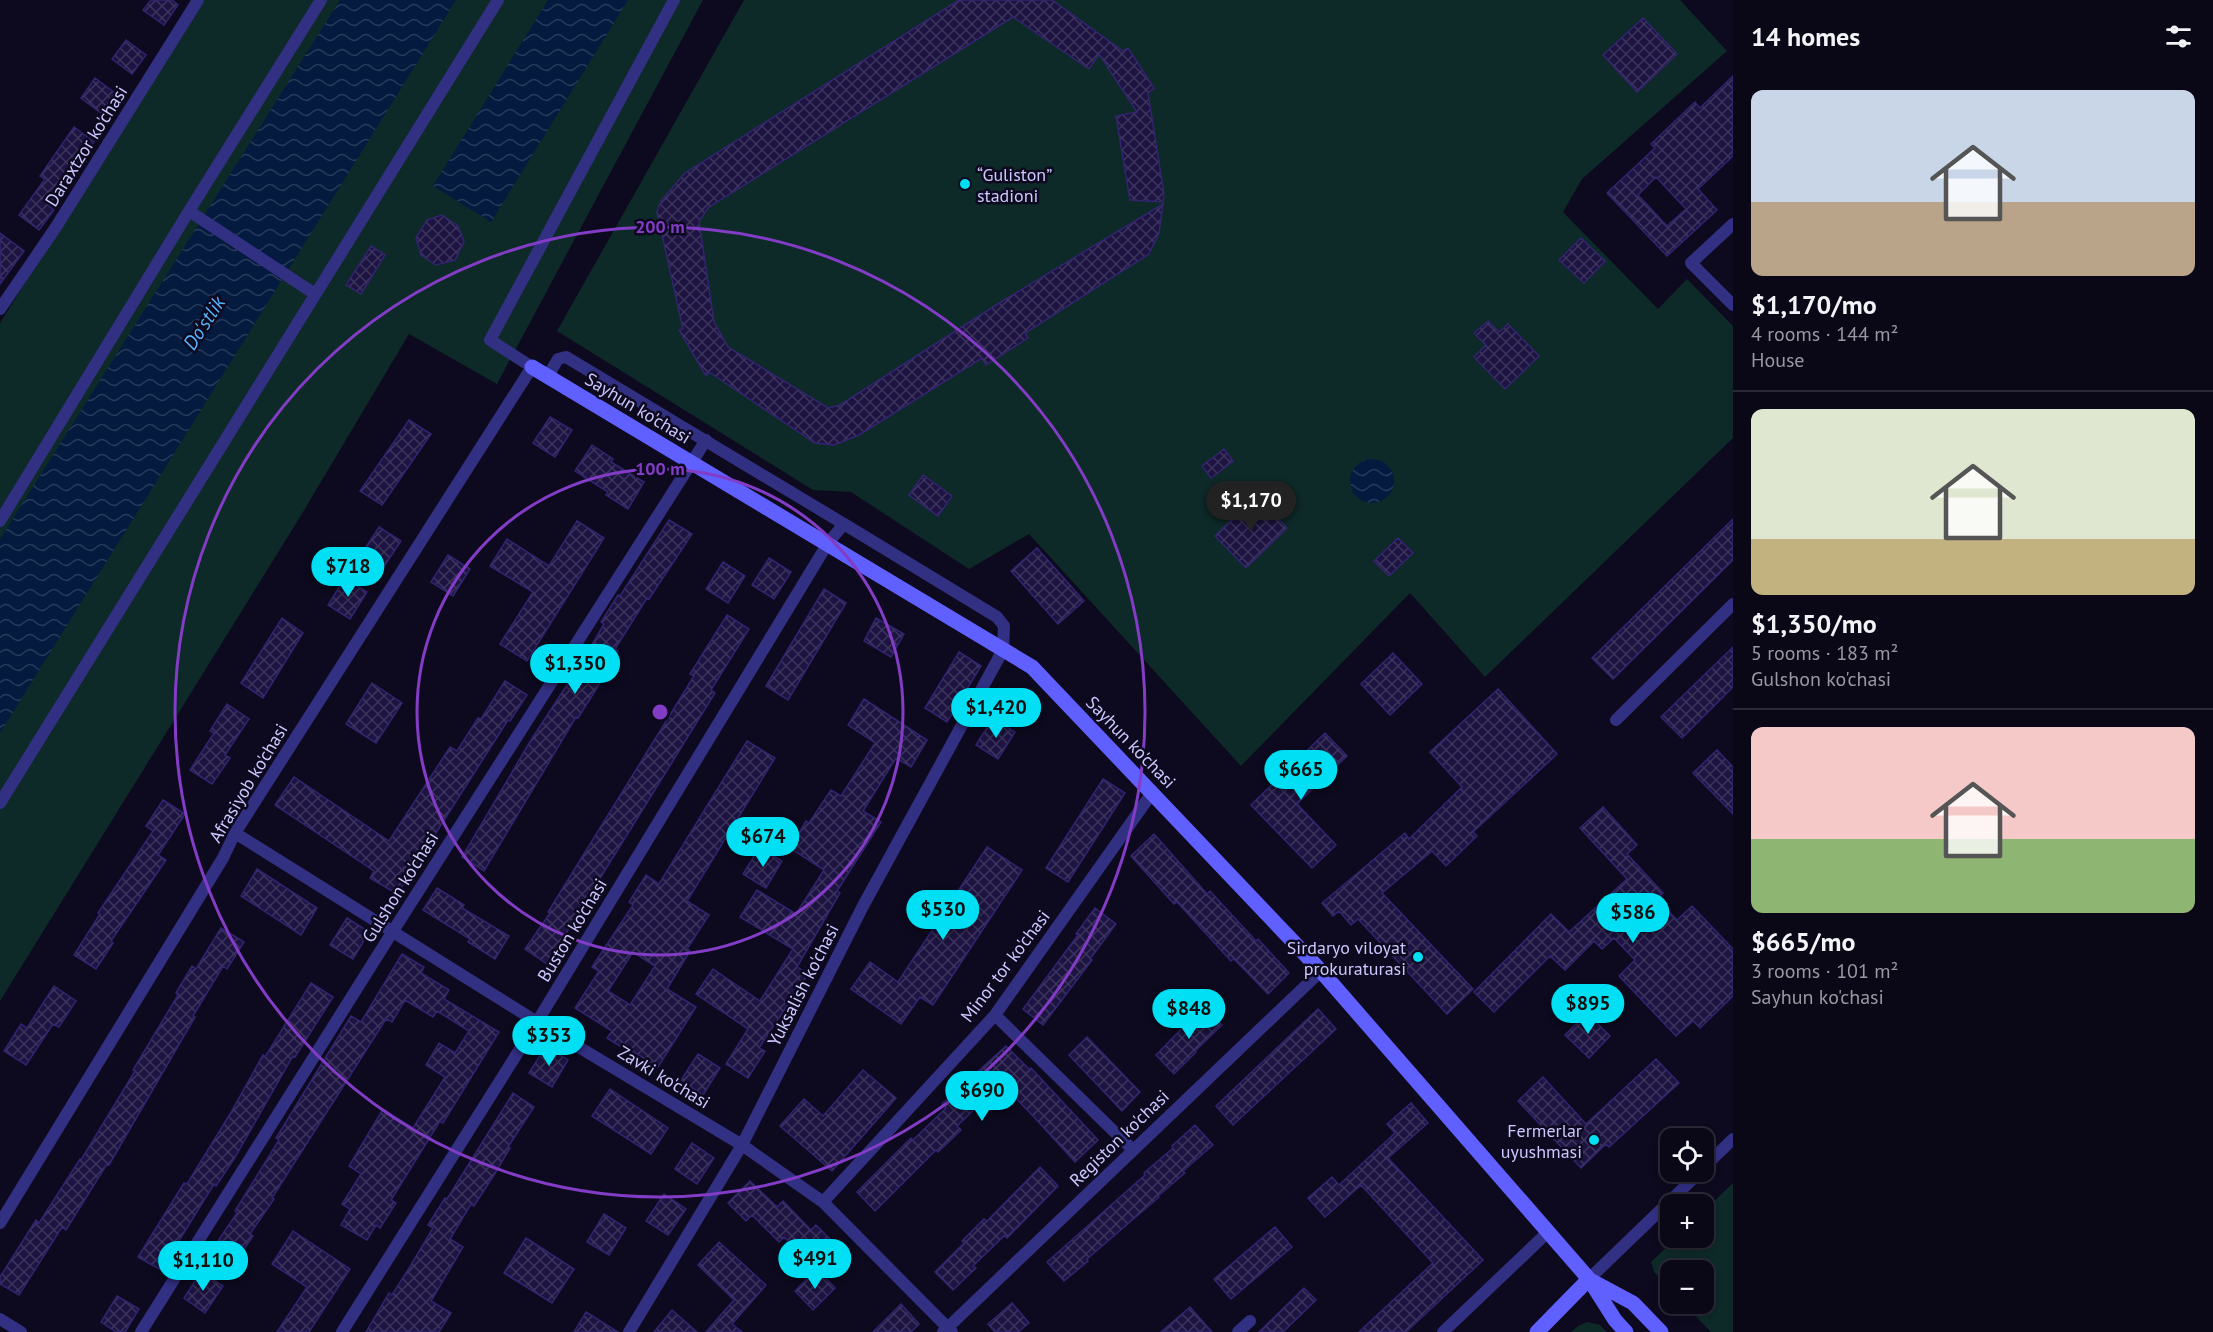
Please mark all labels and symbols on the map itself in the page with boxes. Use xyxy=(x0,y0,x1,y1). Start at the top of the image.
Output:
street label: Daraxtzor ko'chasi xyxy=(40,81,132,211)
place label: “Guliston” stadioni xyxy=(977,163,1052,207)
marker: “Guliston” stadioni xyxy=(958,177,972,191)
text: 200 m xyxy=(635,215,685,238)
water label: Do'stlik xyxy=(177,290,232,355)
street label: Sayhun ko'chasi xyxy=(581,367,695,449)
text: 100 m xyxy=(635,457,685,480)
pin: $1,170 xyxy=(1202,481,1300,532)
pin: $718 xyxy=(312,547,384,598)
pin: $1,350 xyxy=(526,644,624,695)
pin: $1,420 xyxy=(947,688,1045,739)
street label: Sayhun ko'chasi xyxy=(1081,691,1181,793)
centre of rings xyxy=(650,702,670,722)
street label: Afrasiyob ko'chasi xyxy=(203,719,293,847)
pin: $665 xyxy=(1265,750,1337,801)
pin: $674 xyxy=(727,817,799,868)
street label: Gulshon ko'chasi xyxy=(357,827,443,947)
street label: Buston ko'chasi xyxy=(532,874,612,986)
pin: $530 xyxy=(907,890,979,941)
pin: $586 xyxy=(1597,893,1669,944)
street label: Minor tor ko'chasi xyxy=(955,905,1055,1027)
street label: Yuksalish ko'chasi xyxy=(762,920,844,1050)
place label: Sirdaryo viloyat prokuraturasi xyxy=(1287,936,1406,980)
marker: Sirdaryo viloyat prokuraturasi xyxy=(1411,950,1425,964)
pin: $895 xyxy=(1552,984,1624,1035)
pin: $848 xyxy=(1153,989,1225,1040)
pin: $353 xyxy=(513,1016,585,1067)
street label: Zavki ko'chasi xyxy=(614,1040,714,1114)
pin: $690 xyxy=(946,1071,1018,1122)
street label: Registon ko'chasi xyxy=(1064,1085,1174,1191)
place label: Fermerlar uyushmasi xyxy=(1501,1119,1582,1163)
marker: Fermerlar uyushmasi xyxy=(1587,1133,1601,1147)
pin: $491 xyxy=(779,1239,851,1290)
pin: $1,110 xyxy=(154,1241,252,1292)

